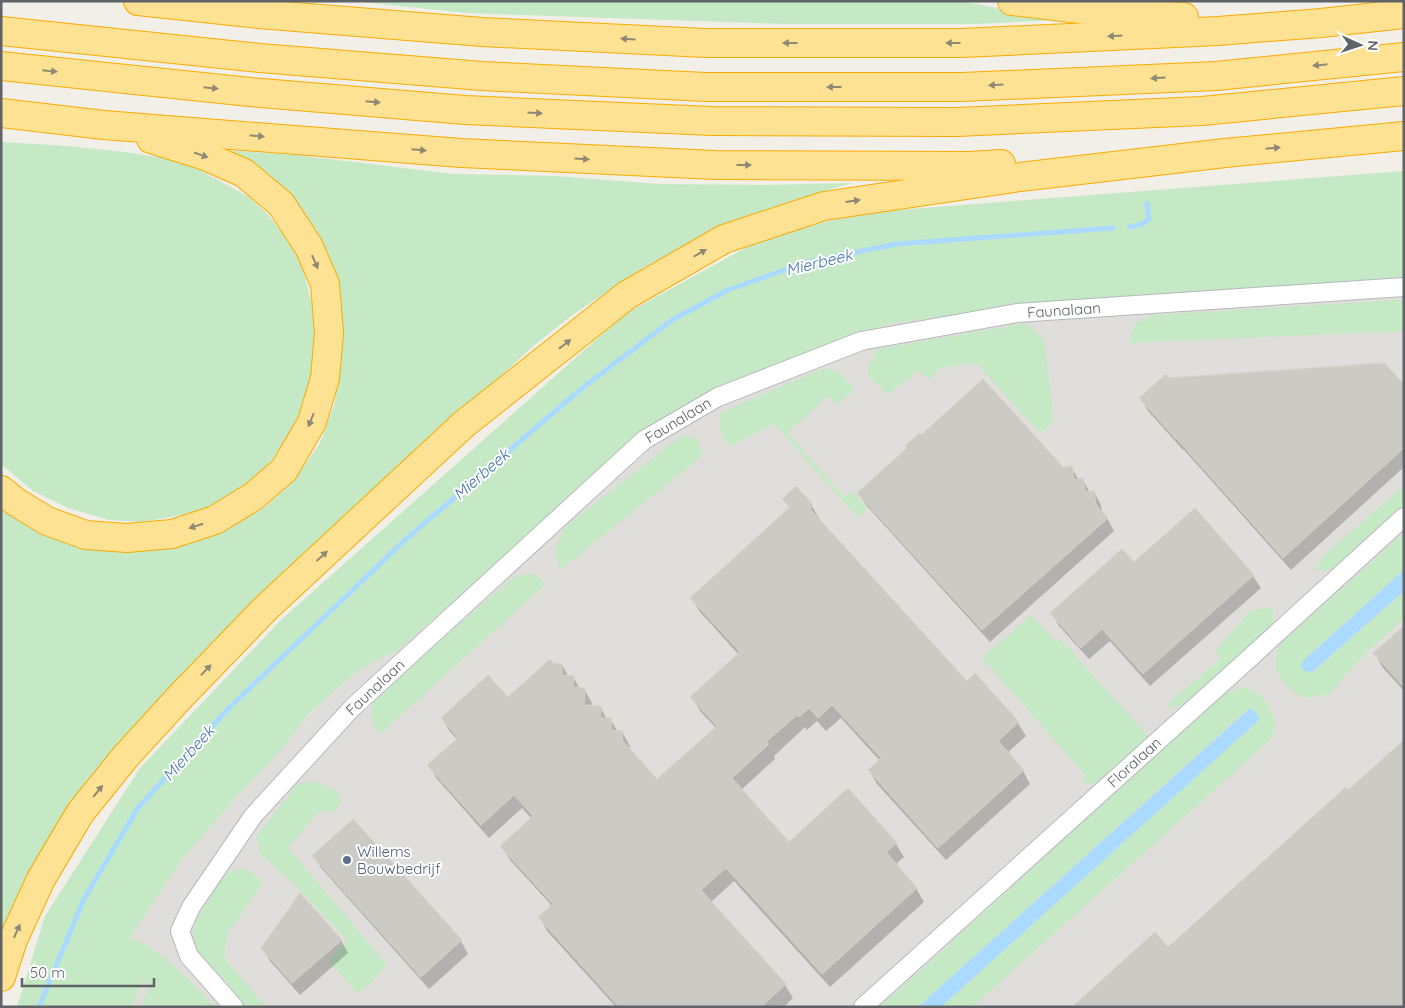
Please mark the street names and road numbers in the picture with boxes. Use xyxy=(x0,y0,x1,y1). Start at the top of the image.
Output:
street label: Faunalaan xyxy=(1026,298,1102,322)
street label: Faunalaan xyxy=(641,393,715,447)
street label: Faunalaan xyxy=(342,655,408,719)
street label: Floralaan xyxy=(1103,733,1165,791)

